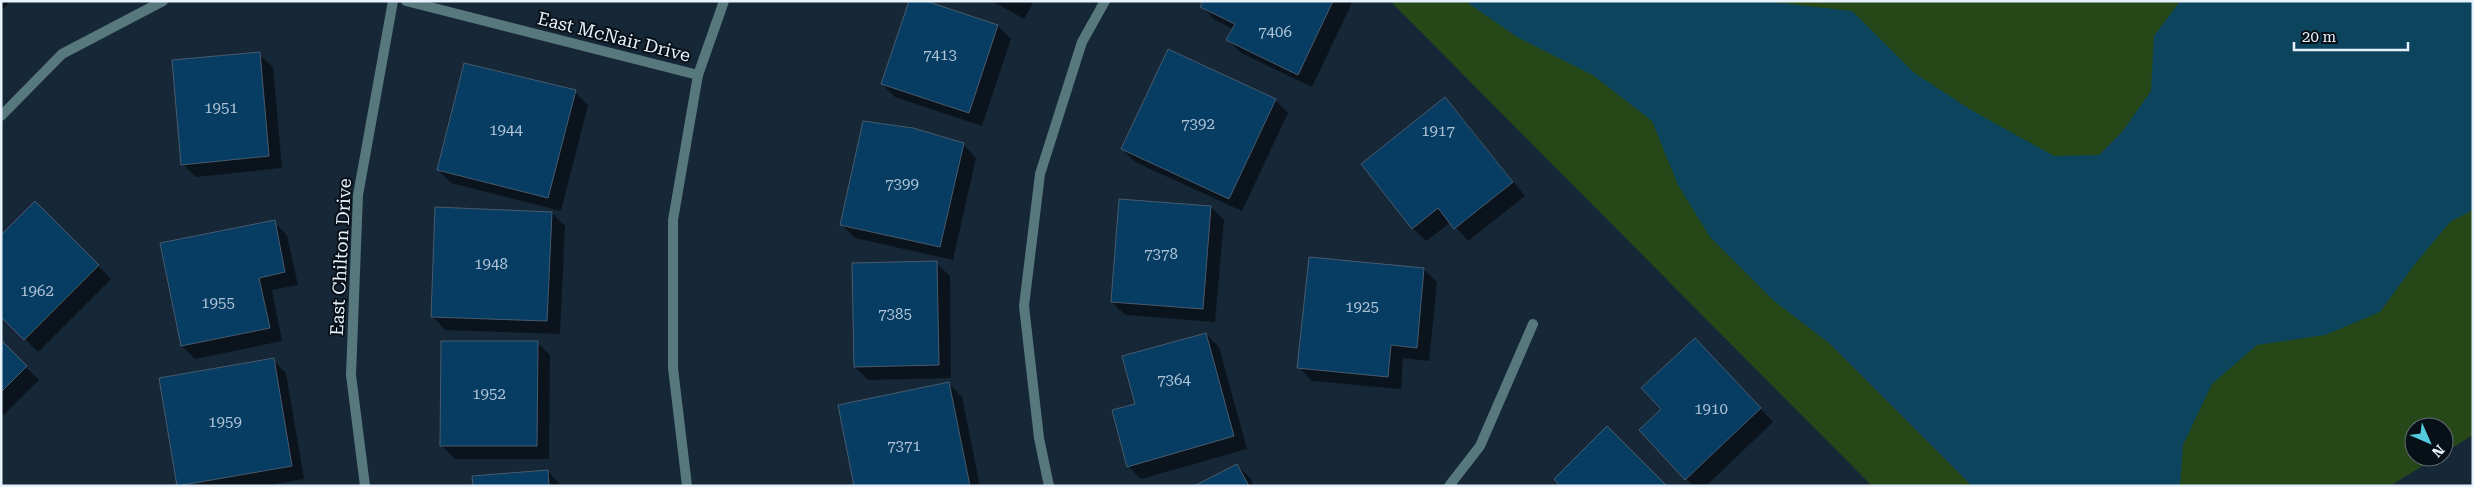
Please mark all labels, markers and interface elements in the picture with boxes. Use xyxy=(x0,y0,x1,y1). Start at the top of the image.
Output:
street label: East McNair Drive xyxy=(535,7,693,66)
scale bar xyxy=(2294,20,2408,52)
house number: 7406 xyxy=(1258,23,1292,41)
text: 20 m xyxy=(2302,28,2337,46)
house number: 7413 xyxy=(923,46,957,64)
house number: 1951 xyxy=(204,99,238,117)
house number: 7392 xyxy=(1181,115,1215,133)
house number: 1944 xyxy=(489,121,523,139)
house number: 1917 xyxy=(1421,122,1455,140)
house number: 7399 xyxy=(885,175,919,193)
street label: East Chilton Drive xyxy=(326,178,355,336)
house number: 7378 xyxy=(1144,245,1178,263)
house number: 1948 xyxy=(474,255,508,273)
house number: 1962 xyxy=(20,282,54,300)
house number: 1955 xyxy=(201,294,235,312)
house number: 1925 xyxy=(1345,298,1379,316)
house number: 7385 xyxy=(878,305,912,323)
house number: 7364 xyxy=(1157,371,1191,389)
house number: 1952 xyxy=(472,385,506,403)
house number: 1910 xyxy=(1694,400,1728,418)
house number: 1959 xyxy=(208,413,242,431)
north arrow xyxy=(2404,417,2454,467)
house number: 7371 xyxy=(887,437,921,455)
text: N xyxy=(2429,442,2448,461)

